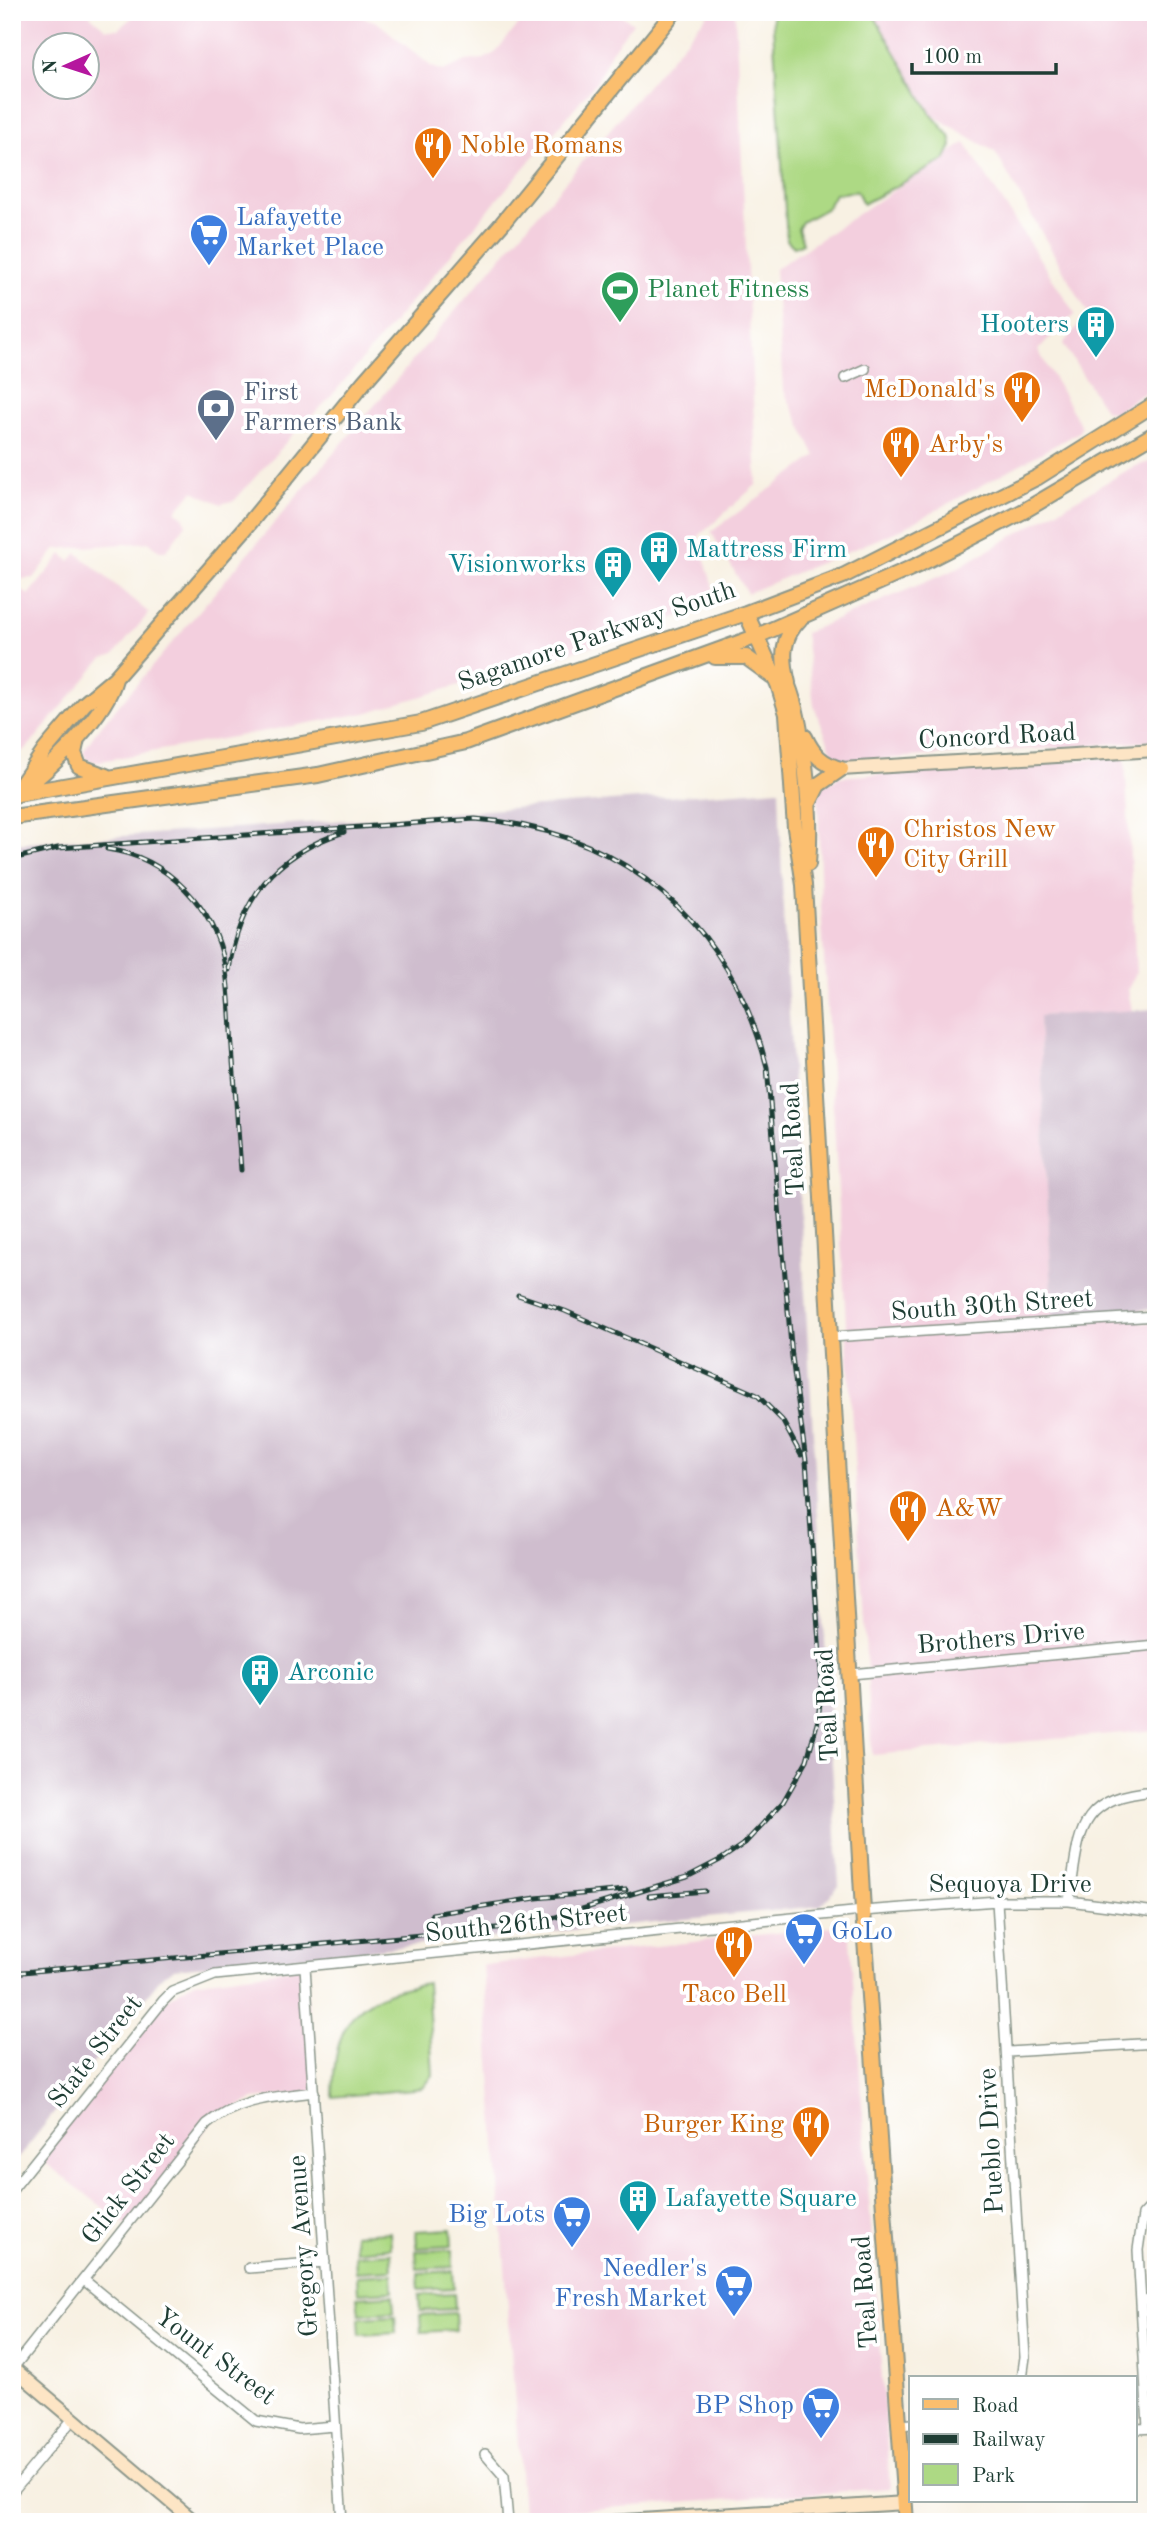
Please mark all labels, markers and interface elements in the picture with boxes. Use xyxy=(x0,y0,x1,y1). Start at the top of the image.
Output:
north arrow xyxy=(32,32,102,102)
scale bar xyxy=(912,32,1056,76)
text: 100 m xyxy=(923,47,982,68)
text: N xyxy=(42,59,61,75)
restaurant icon: Noble Romans xyxy=(412,125,454,180)
place label: Noble Romans xyxy=(460,133,623,159)
place label: Lafayette Market Place xyxy=(236,205,384,261)
supermarket icon: Lafayette Market Place xyxy=(188,212,230,267)
sports icon: Planet Fitness xyxy=(599,269,641,324)
place label: Planet Fitness xyxy=(647,277,809,303)
building icon: Hooters xyxy=(1075,304,1117,359)
place label: Hooters xyxy=(980,312,1069,338)
restaurant icon: McDonald's xyxy=(1001,369,1043,424)
place label: McDonald's xyxy=(864,377,995,403)
place label: First Farmers Bank xyxy=(243,380,403,436)
bank icon: First Farmers Bank xyxy=(195,387,237,442)
restaurant icon: Arby's xyxy=(880,424,922,479)
place label: Arby's xyxy=(928,432,1003,458)
building icon: Mattress Firm xyxy=(638,529,680,584)
place label: Mattress Firm xyxy=(686,537,847,563)
building icon: Visionworks xyxy=(592,544,634,599)
place label: Visionworks xyxy=(448,552,586,578)
street label: Sagamore Parkway South xyxy=(455,577,739,697)
street label: Concord Road xyxy=(917,720,1077,754)
place label: Christos New City Grill xyxy=(903,817,1056,873)
restaurant icon: Christos New City Grill xyxy=(855,824,897,879)
street label: Teal Road xyxy=(778,1081,810,1197)
street label: South 30th Street xyxy=(890,1286,1094,1326)
restaurant icon: A&W xyxy=(887,1488,929,1543)
place label: A&W xyxy=(935,1496,1003,1522)
street label: Brothers Drive xyxy=(916,1619,1086,1659)
street label: Teal Road xyxy=(812,1647,844,1763)
building icon: Arconic xyxy=(239,1652,281,1707)
place label: Arconic xyxy=(287,1660,374,1686)
street label: Sequoya Drive xyxy=(928,1872,1092,1898)
street label: South 26th Street xyxy=(424,1900,628,1948)
supermarket icon: GoLo xyxy=(783,1911,825,1966)
place label: GoLo xyxy=(831,1919,893,1945)
restaurant icon: Taco Bell xyxy=(713,1924,755,1979)
place label: Taco Bell xyxy=(681,1982,787,2008)
street label: State Street xyxy=(44,1991,148,2113)
street label: Pueblo Drive xyxy=(975,2067,1009,2215)
restaurant icon: Burger King xyxy=(790,2104,832,2159)
place label: Burger King xyxy=(643,2112,784,2138)
street label: Glick Street xyxy=(78,2128,180,2250)
street label: Gregory Avenue xyxy=(285,2154,323,2338)
building icon: Lafayette Square xyxy=(617,2178,659,2233)
place label: Lafayette Square xyxy=(665,2186,857,2212)
supermarket icon: Big Lots xyxy=(551,2194,593,2249)
place label: Big Lots xyxy=(448,2202,545,2228)
street label: Teal Road xyxy=(849,2234,883,2350)
place label: Needler's Fresh Market xyxy=(554,2256,707,2312)
supermarket icon: Needler's Fresh Market xyxy=(713,2263,755,2318)
street label: Yount Street xyxy=(150,2304,280,2410)
legend xyxy=(909,2376,1136,2502)
supermarket icon: BP Shop xyxy=(800,2385,842,2440)
place label: BP Shop xyxy=(694,2393,794,2419)
text: Road xyxy=(972,2396,1019,2417)
text: Railway xyxy=(972,2430,1046,2451)
text: Park xyxy=(972,2466,1015,2487)

